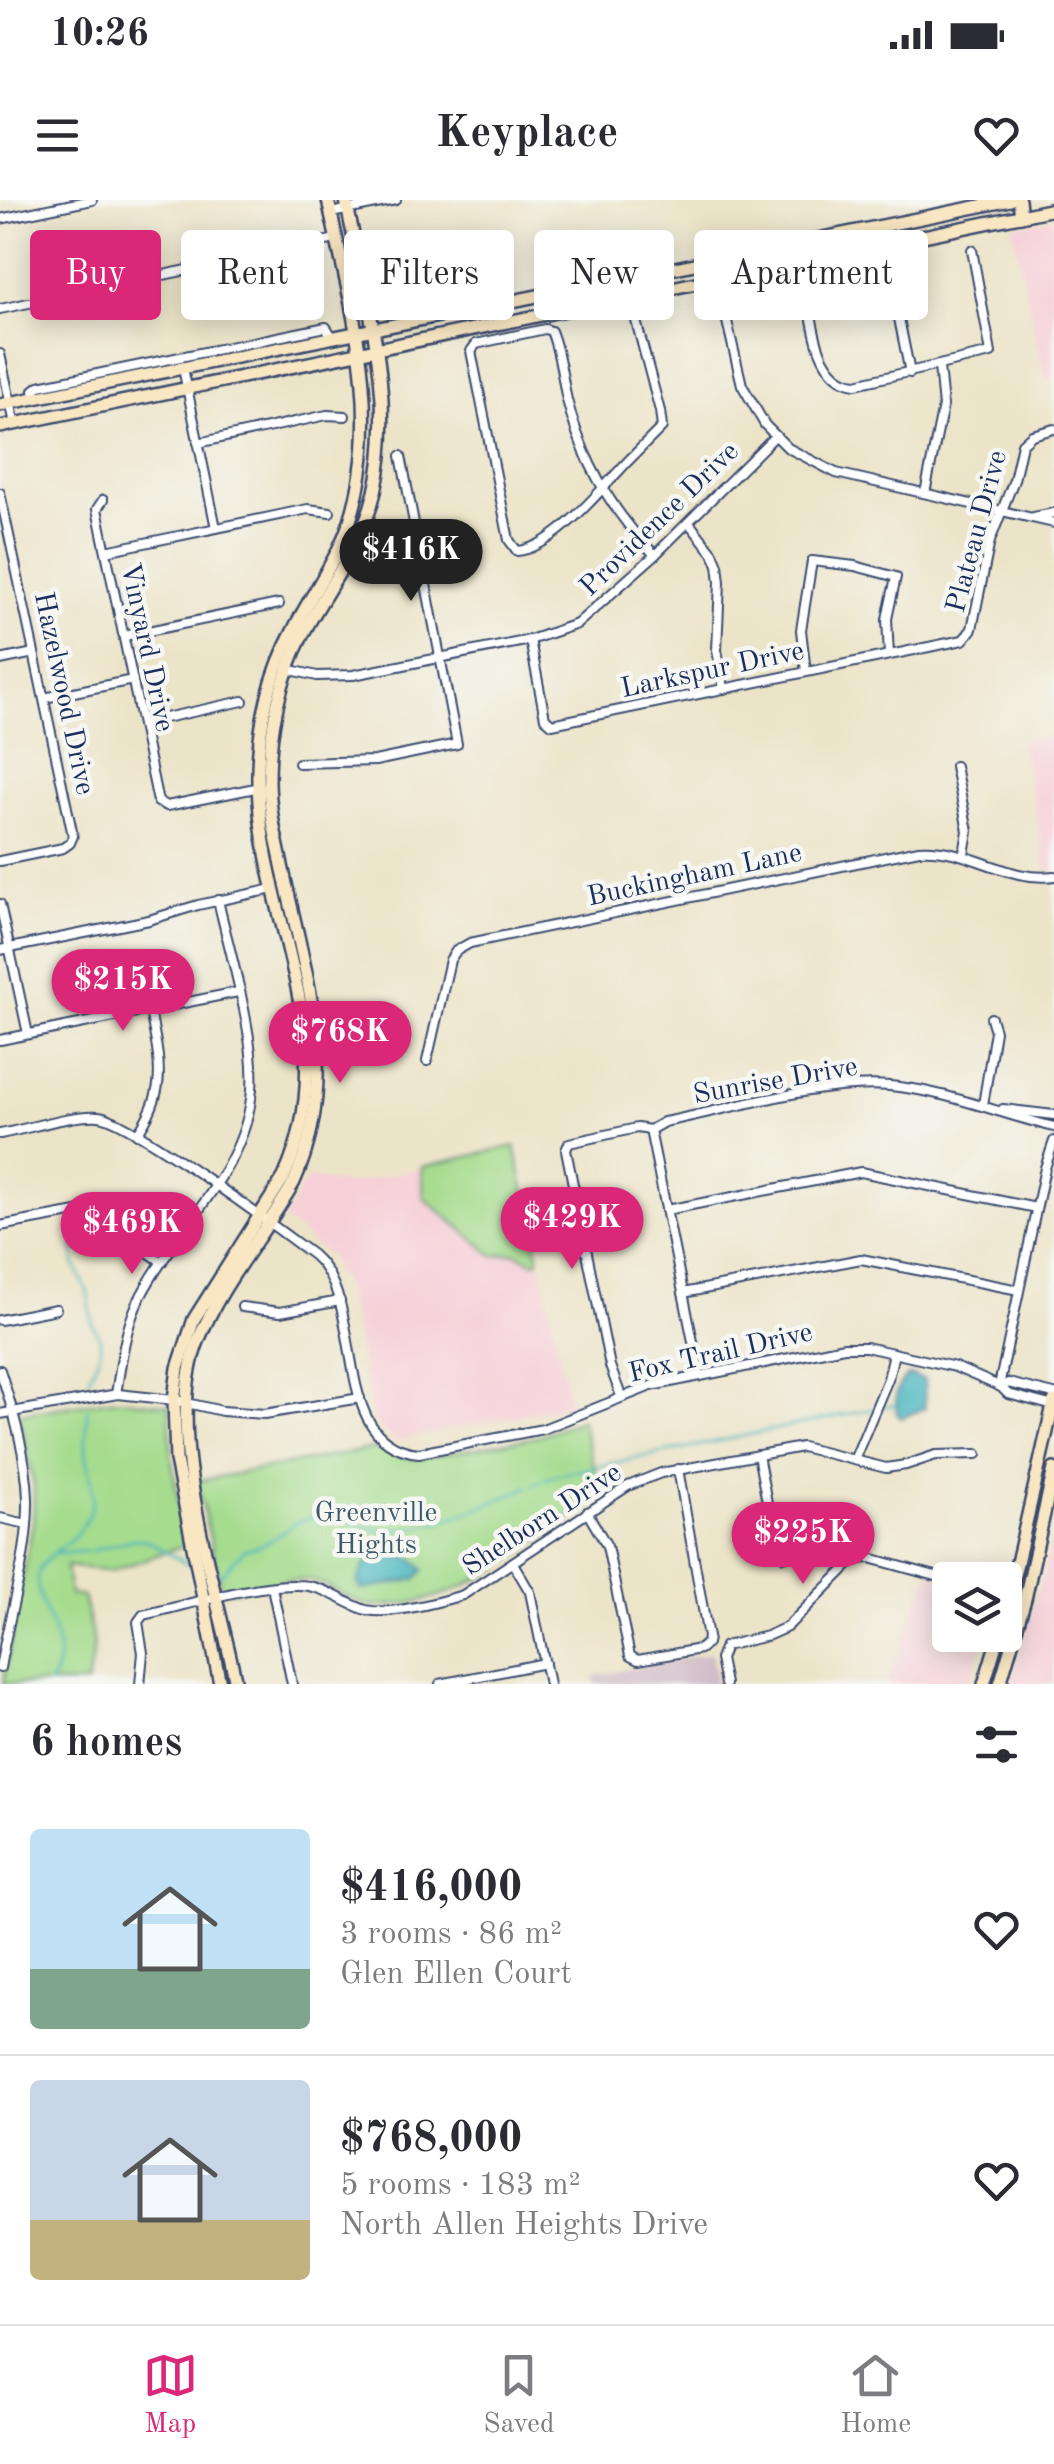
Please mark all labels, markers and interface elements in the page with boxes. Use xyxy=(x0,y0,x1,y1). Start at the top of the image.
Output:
text: 10:26 xyxy=(50,16,149,54)
icon: menu xyxy=(30,108,85,163)
icon: heart xyxy=(969,108,1024,163)
text: Keyplace xyxy=(436,112,618,157)
chip: Buy xyxy=(30,230,161,320)
chip: Rent xyxy=(181,230,324,320)
chip: Filters xyxy=(344,230,514,320)
chip: New xyxy=(534,230,674,320)
chip: Apartment xyxy=(694,230,928,320)
street label: Providence Drive xyxy=(575,438,745,603)
street label: Plateau Drive xyxy=(943,447,1013,616)
pin: $416K xyxy=(341,519,481,604)
text: $416K xyxy=(362,535,460,567)
street label: Vinyard Drive xyxy=(114,561,178,735)
street label: Hazelwood Drive xyxy=(28,590,98,798)
street label: Larkspur Drive xyxy=(618,638,807,704)
street label: Buckingham Lane xyxy=(585,840,804,912)
pin: $215K xyxy=(53,949,193,1034)
text: $215K xyxy=(74,965,172,997)
pin: $768K xyxy=(270,1001,410,1086)
text: $768K xyxy=(291,1017,389,1049)
street label: Sunrise Drive xyxy=(691,1054,860,1110)
pin: $429K xyxy=(502,1187,642,1272)
pin: $469K xyxy=(62,1192,202,1277)
text: $429K xyxy=(523,1203,621,1235)
text: $469K xyxy=(83,1208,181,1240)
street label: Fox Trail Drive xyxy=(626,1319,815,1389)
street label: Shelborn Drive xyxy=(458,1459,627,1582)
park label: Greenville Hights xyxy=(315,1500,437,1560)
pin: $225K xyxy=(733,1502,873,1587)
text: $225K xyxy=(754,1518,852,1550)
map controls xyxy=(932,1562,1022,1652)
button: layers xyxy=(932,1562,1022,1652)
icon: filters xyxy=(969,1717,1024,1772)
text: 6 homes xyxy=(30,1723,182,1765)
text: $416,000 xyxy=(340,1868,522,1910)
icon: home xyxy=(110,1869,230,1989)
icon: heart xyxy=(969,1902,1024,1957)
text: 3 rooms · 86 m² xyxy=(340,1919,562,1951)
text: Glen Ellen Court xyxy=(340,1959,572,1991)
text: $768,000 xyxy=(340,2119,522,2161)
icon: home xyxy=(110,2120,230,2240)
icon: heart xyxy=(969,2153,1024,2208)
text: 5 rooms · 183 m² xyxy=(340,2170,581,2202)
text: North Allen Heights Drive xyxy=(340,2210,708,2242)
tab: Map xyxy=(143,2348,198,2443)
tab: Saved xyxy=(483,2348,555,2443)
tab: Home xyxy=(840,2348,911,2443)

